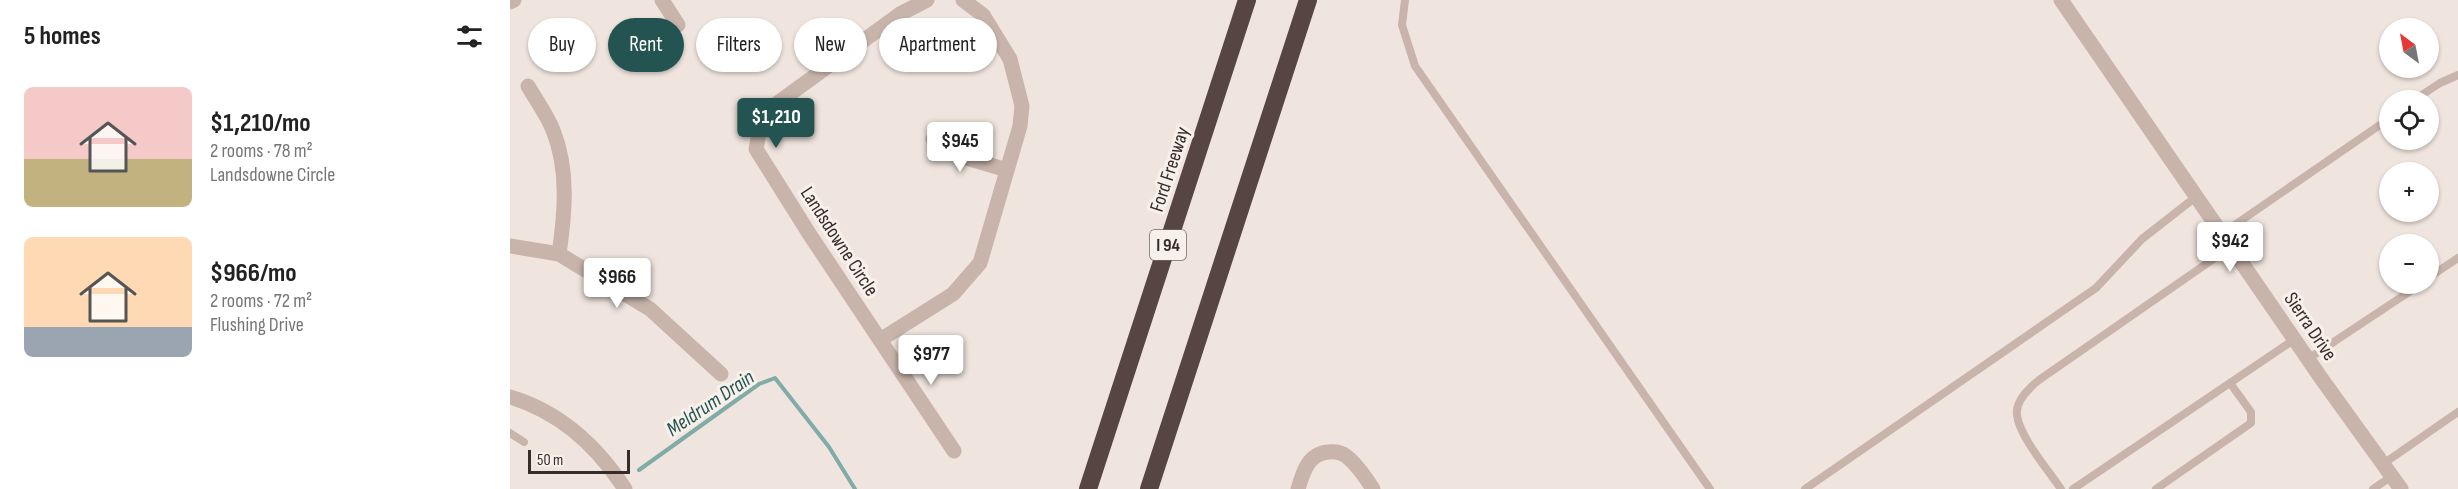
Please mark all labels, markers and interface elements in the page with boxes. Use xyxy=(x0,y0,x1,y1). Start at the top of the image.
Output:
chip: Buy xyxy=(528,18,596,72)
chip: Rent xyxy=(608,18,684,72)
chip: Filters xyxy=(696,18,782,72)
chip: New xyxy=(794,18,867,72)
chip: Apartment xyxy=(879,18,997,72)
north arrow xyxy=(2379,18,2439,78)
map controls xyxy=(2379,18,2439,294)
icon: filters xyxy=(453,20,486,53)
text: 5 homes xyxy=(24,21,101,52)
button: locate xyxy=(2379,90,2439,150)
pin: $1,210 xyxy=(727,98,825,149)
text: $1,210 xyxy=(751,105,801,129)
text: $1,210/mo xyxy=(210,108,311,139)
icon: home xyxy=(72,111,144,183)
pin: $945 xyxy=(924,122,996,173)
street label: Ford Freeway xyxy=(1145,124,1195,215)
text: $945 xyxy=(941,129,979,153)
text: 2 rooms · 78 m² xyxy=(210,139,313,163)
button: + xyxy=(2379,162,2439,222)
text: Landsdowne Circle xyxy=(210,163,335,187)
street label: Landsdowne Circle xyxy=(795,182,883,301)
pin: $942 xyxy=(2194,222,2266,273)
text: $942 xyxy=(2211,229,2249,253)
road number: I 94 xyxy=(1150,230,1186,260)
button: − xyxy=(2379,234,2439,294)
text: $966/mo xyxy=(210,258,297,289)
pin: $966 xyxy=(581,258,653,309)
icon: home xyxy=(72,261,144,333)
text: $966 xyxy=(598,265,636,289)
street label: Sierra Drive xyxy=(2279,288,2342,365)
text: 2 rooms · 72 m² xyxy=(210,289,312,313)
text: Flushing Drive xyxy=(210,313,304,337)
pin: $977 xyxy=(895,335,967,386)
text: $977 xyxy=(912,342,950,366)
water label: Meldrum Drain xyxy=(662,365,759,442)
scale bar xyxy=(528,447,630,474)
text: 50 m xyxy=(537,451,563,470)

